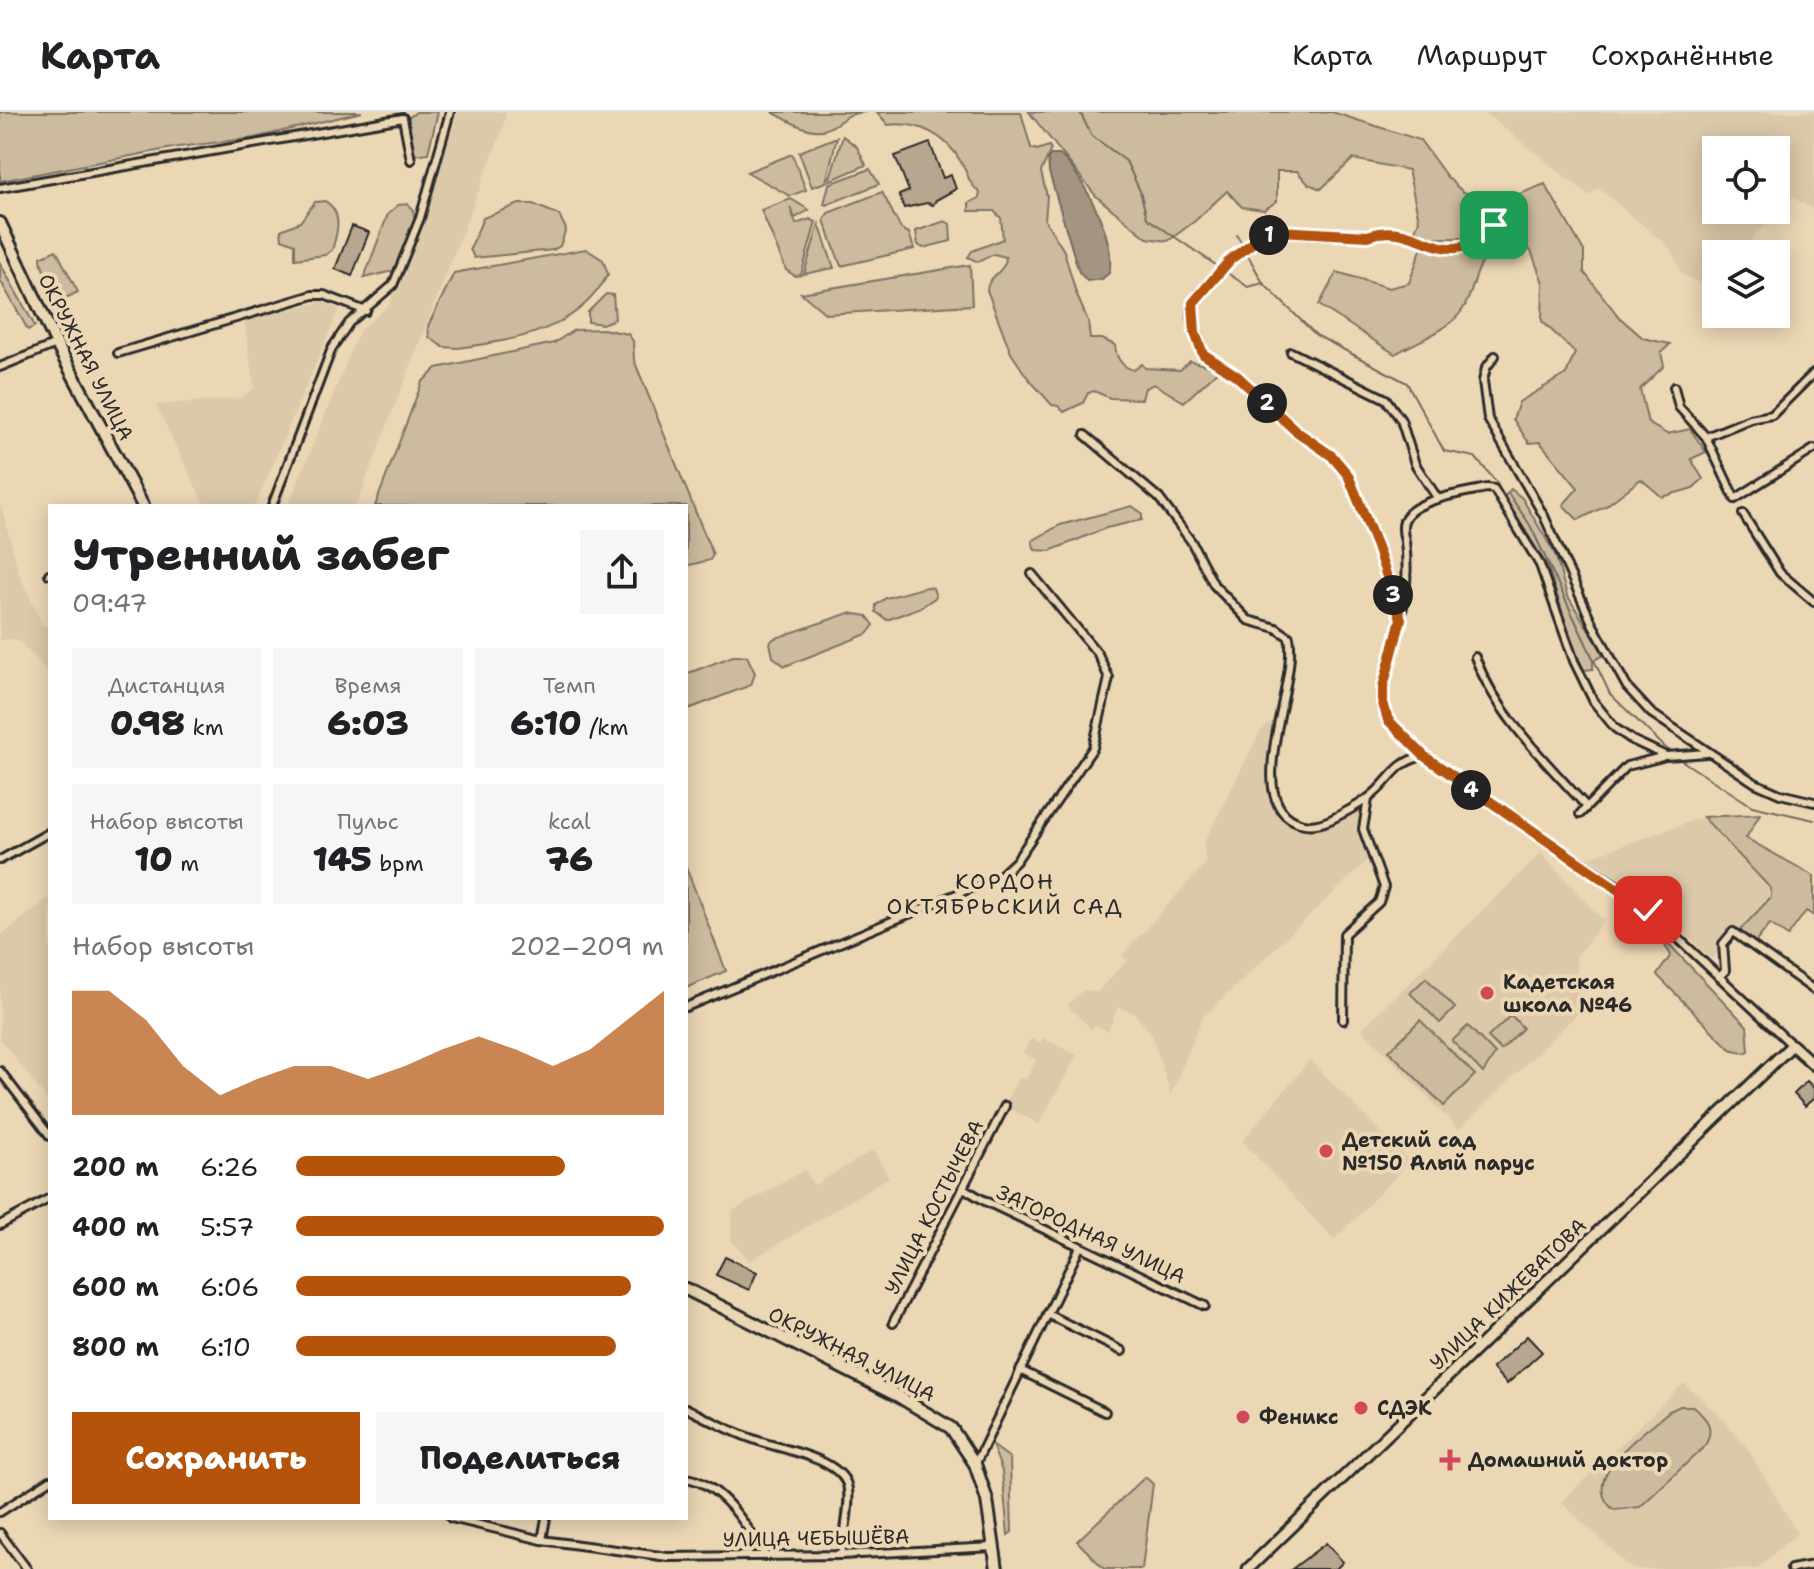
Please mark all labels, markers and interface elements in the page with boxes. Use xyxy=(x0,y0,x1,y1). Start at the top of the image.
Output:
text: Карта xyxy=(40,30,160,81)
text: Карта xyxy=(1292,36,1372,74)
text: Маршрут xyxy=(1416,36,1547,74)
text: Сохранённые xyxy=(1591,36,1774,74)
map controls xyxy=(1702,136,1790,328)
button: locate xyxy=(1702,136,1790,224)
pin xyxy=(1460,191,1528,259)
icon: arrive xyxy=(1472,203,1516,247)
pin: 1 xyxy=(1249,215,1289,255)
text: 1 xyxy=(1264,220,1274,249)
button: layers xyxy=(1702,240,1790,328)
street label: ОКРУЖНАЯ УЛИЦА xyxy=(33,269,139,445)
pin: 2 xyxy=(1247,383,1287,423)
text: 2 xyxy=(1259,388,1275,417)
text: Утренний забег xyxy=(72,525,450,584)
button: share xyxy=(580,530,664,614)
pin: 3 xyxy=(1373,575,1413,615)
text: 3 xyxy=(1385,580,1401,609)
text: 09:47 xyxy=(72,585,147,620)
text: Дистанция xyxy=(108,671,226,700)
text: Время xyxy=(334,671,402,700)
text: Темп xyxy=(543,671,596,700)
text: 0.98 xyxy=(110,700,185,746)
text: 6:03 xyxy=(327,700,409,746)
text: 6:10 xyxy=(510,700,582,746)
text: km xyxy=(185,713,224,742)
text: /km xyxy=(582,713,629,742)
pin: 4 xyxy=(1451,770,1491,810)
text: 4 xyxy=(1463,775,1479,804)
text: Набор высоты xyxy=(89,807,244,836)
text: Пульс xyxy=(337,807,399,836)
text: kcal xyxy=(548,807,591,836)
text: 10 xyxy=(134,836,173,882)
text: 145 xyxy=(312,836,372,882)
text: 76 xyxy=(546,836,593,882)
text: m xyxy=(173,849,199,878)
text: bpm xyxy=(372,849,424,878)
district label: КОРДОН ОКТЯБРЬСКИЙ САД xyxy=(886,867,1124,921)
pin xyxy=(1614,876,1682,944)
icon: check xyxy=(1626,888,1670,932)
text: Набор высоты xyxy=(72,928,254,963)
text: 202–209 m xyxy=(509,928,664,963)
place label: Кадетская школа №46 xyxy=(1503,969,1632,1018)
marker: Кадетская школа №46 xyxy=(1478,984,1496,1002)
street label: УЛИЦА КОСТЫЧЕВА xyxy=(879,1115,989,1299)
place label: Детский сад №150 Алый парус xyxy=(1342,1127,1535,1176)
marker: Детский сад №150 Алый парус xyxy=(1317,1142,1335,1160)
text: 200 m xyxy=(72,1149,159,1184)
text: 6:26 xyxy=(200,1149,258,1184)
street label: ЗАГОРОДНАЯ УЛИЦА xyxy=(992,1179,1190,1289)
text: 400 m xyxy=(72,1209,159,1244)
text: 5:57 xyxy=(200,1209,254,1244)
street label: УЛИЦА КИЖЕВАТОВА xyxy=(1424,1212,1592,1376)
text: 600 m xyxy=(72,1269,159,1304)
text: 6:06 xyxy=(200,1269,259,1304)
street label: ОКРУЖНАЯ УЛИЦА xyxy=(764,1301,940,1407)
text: 800 m xyxy=(72,1329,159,1364)
text: 6:10 xyxy=(200,1329,251,1364)
place label: СДЭК xyxy=(1377,1395,1432,1421)
marker: СДЭК xyxy=(1352,1399,1370,1417)
place label: Феникс xyxy=(1259,1404,1339,1430)
marker: Феникс xyxy=(1234,1408,1252,1426)
button: Сохранить xyxy=(72,1412,360,1504)
button: Поделиться xyxy=(376,1412,664,1504)
place label: Домашний доктор xyxy=(1468,1447,1668,1473)
marker: Домашний доктор xyxy=(1439,1449,1461,1471)
street label: УЛИЦА ЧЕБЫШЁВА xyxy=(722,1523,910,1553)

